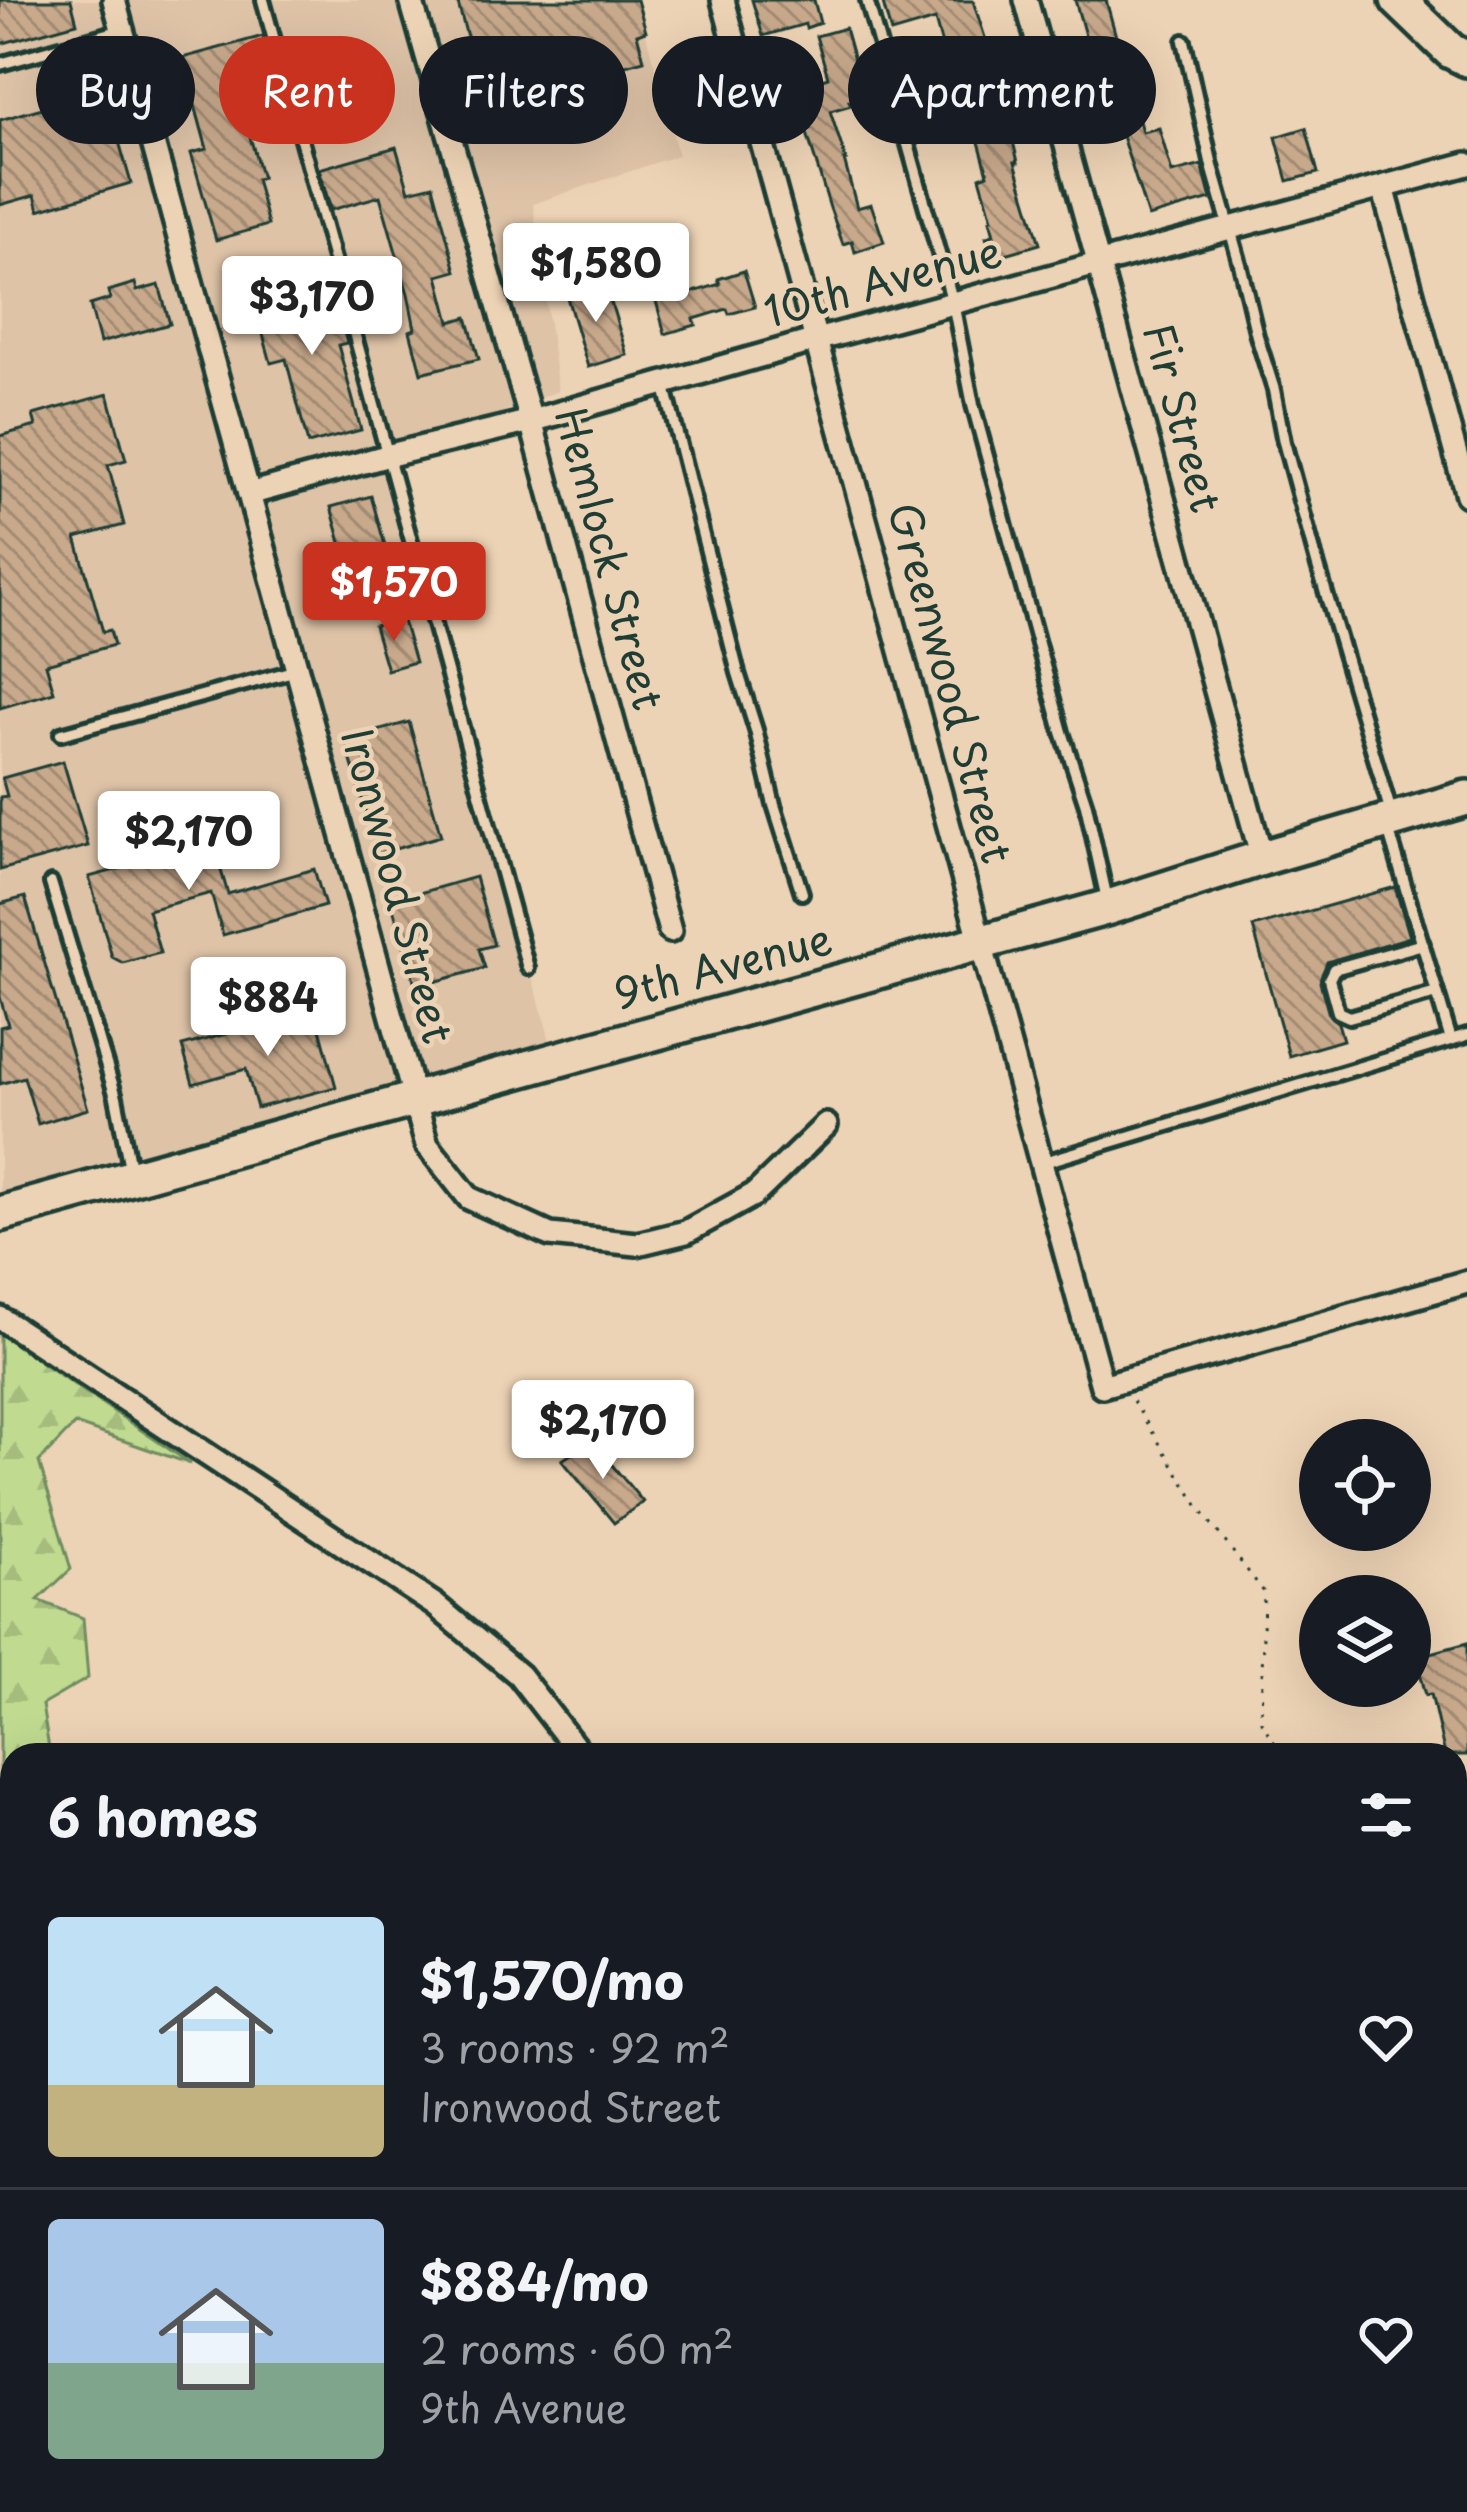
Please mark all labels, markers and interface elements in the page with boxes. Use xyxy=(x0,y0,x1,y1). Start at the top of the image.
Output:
chip: Buy xyxy=(36,36,195,144)
chip: Rent xyxy=(219,36,395,144)
chip: Filters xyxy=(419,36,628,144)
chip: New xyxy=(652,36,824,144)
chip: Apartment xyxy=(848,36,1156,144)
street label: 10th Avenue xyxy=(757,218,1008,342)
pin: $1,580 xyxy=(498,223,694,325)
text: $1,580 xyxy=(530,232,662,291)
pin: $3,170 xyxy=(214,256,410,358)
text: $3,170 xyxy=(249,265,375,324)
street label: Fir Street xyxy=(1129,316,1240,519)
street label: Hemlock Street xyxy=(541,400,682,717)
street label: Greenwood Street xyxy=(874,495,1031,870)
pin: $1,570 xyxy=(296,542,492,644)
text: $1,570 xyxy=(330,551,458,610)
street label: Ironwood Street xyxy=(327,721,472,1050)
pin: $2,170 xyxy=(91,791,287,893)
text: $2,170 xyxy=(125,800,253,859)
street label: 9th Avenue xyxy=(607,905,838,1024)
pin: $884 xyxy=(197,957,339,1059)
text: $884 xyxy=(218,966,318,1025)
pin: $2,170 xyxy=(505,1380,701,1482)
text: $2,170 xyxy=(539,1389,667,1448)
map controls xyxy=(1299,1419,1431,1707)
button: locate xyxy=(1299,1419,1431,1551)
button: layers xyxy=(1299,1575,1431,1707)
text: 6 homes xyxy=(48,1777,258,1854)
icon: filters xyxy=(1353,1782,1419,1848)
text: $1,570/mo xyxy=(420,1940,684,2017)
icon: home xyxy=(144,1965,288,2109)
icon: heart xyxy=(1353,2004,1419,2070)
text: 3 rooms · 92 m² xyxy=(420,2017,730,2076)
text: Ironwood Street xyxy=(420,2076,721,2135)
text: $884/mo xyxy=(420,2241,649,2318)
icon: home xyxy=(144,2267,288,2411)
icon: heart xyxy=(1353,2306,1419,2372)
text: 2 rooms · 60 m² xyxy=(420,2318,734,2377)
text: 9th Avenue xyxy=(420,2377,627,2436)

